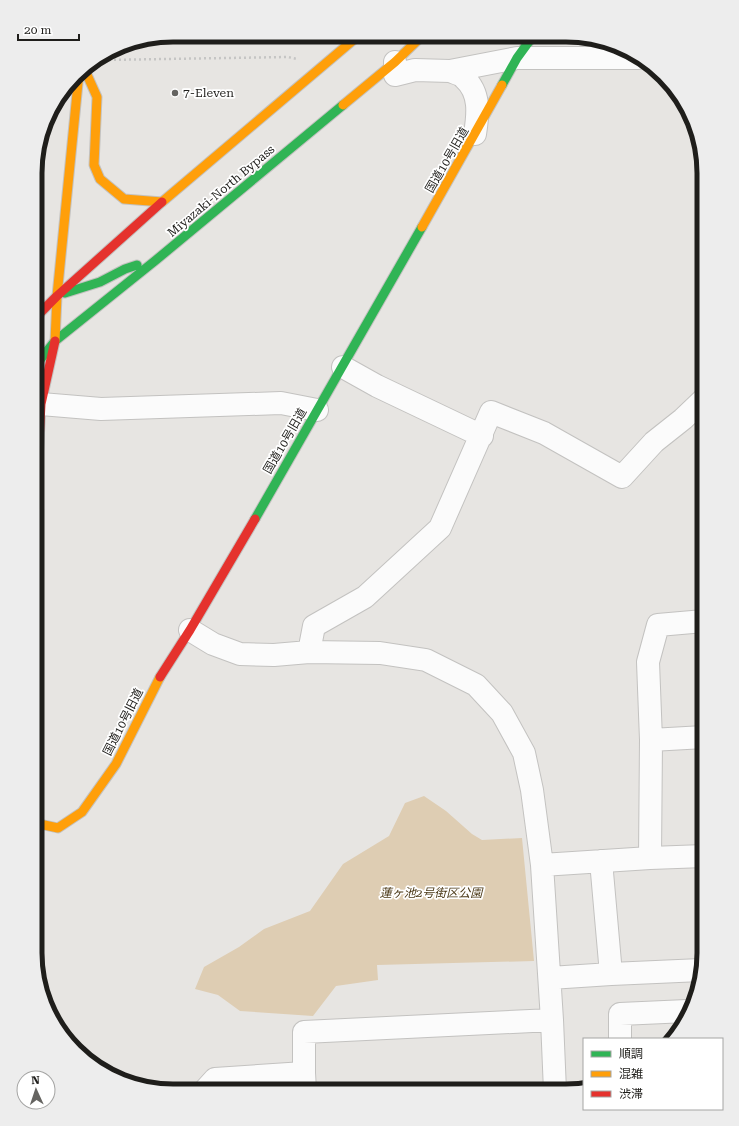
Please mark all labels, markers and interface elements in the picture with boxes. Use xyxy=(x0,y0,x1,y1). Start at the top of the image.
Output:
scale bar xyxy=(18,16,79,42)
text: 20 m xyxy=(24,23,51,37)
place label: 7-Eleven xyxy=(183,86,234,100)
marker: 7-Eleven xyxy=(170,88,180,98)
street label: 国道10号旧道 xyxy=(423,125,471,195)
street label: Miyazaki-North Bypass xyxy=(165,142,278,240)
street label: 国道10号旧道 xyxy=(261,406,309,476)
street label: 国道10号旧道 xyxy=(100,686,146,758)
park label: 蓮ヶ池2号街区公園 xyxy=(380,886,484,900)
legend xyxy=(583,1038,723,1110)
text: 順調 xyxy=(619,1047,643,1061)
text: 混雑 xyxy=(619,1067,643,1081)
north arrow xyxy=(16,1070,56,1110)
text: N xyxy=(31,1074,41,1087)
text: 渋滞 xyxy=(619,1087,643,1101)

